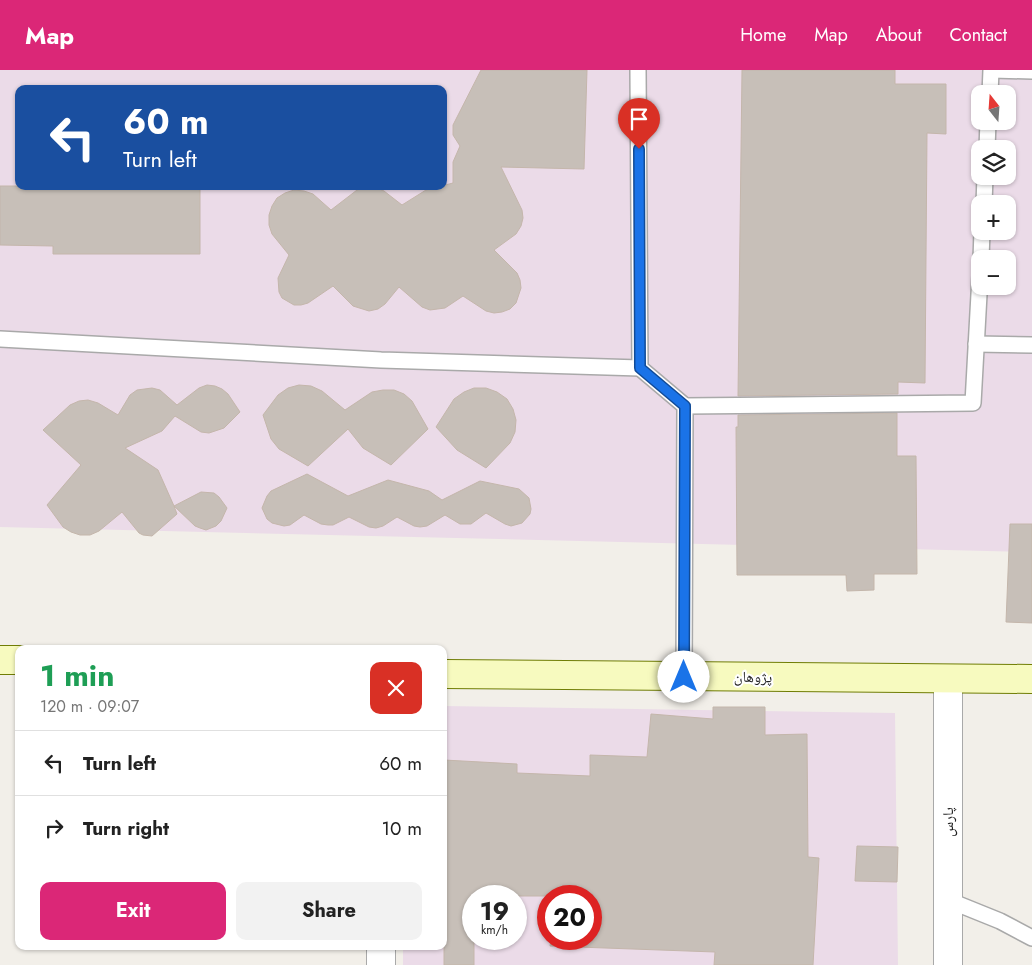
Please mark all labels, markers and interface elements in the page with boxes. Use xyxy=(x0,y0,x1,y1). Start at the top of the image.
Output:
text: Map xyxy=(25,18,74,53)
text: Home xyxy=(740,22,786,48)
text: Map xyxy=(814,22,848,48)
text: About xyxy=(876,22,921,48)
text: Contact xyxy=(949,22,1007,48)
north arrow xyxy=(971,85,1016,130)
map controls xyxy=(971,85,1016,295)
text: 60 m xyxy=(123,97,209,147)
pin xyxy=(618,98,660,149)
icon: left xyxy=(40,105,105,170)
icon: arrive xyxy=(625,105,653,133)
button: layers xyxy=(971,140,1016,185)
text: Turn left xyxy=(123,143,197,175)
button: + xyxy=(971,195,1016,240)
button: − xyxy=(971,250,1016,295)
position arrow xyxy=(657,650,709,702)
text: 1 min xyxy=(40,654,114,697)
button: close xyxy=(370,662,422,714)
street label: پژوهان xyxy=(734,666,772,688)
text: 120 m · 09:07 xyxy=(40,695,139,718)
icon: left xyxy=(40,749,68,777)
text: Turn left xyxy=(83,750,156,777)
text: 60 m xyxy=(379,750,422,777)
street label: پارس xyxy=(937,807,959,837)
icon: right xyxy=(40,814,68,842)
text: Turn right xyxy=(83,815,169,842)
text: 10 m xyxy=(382,815,422,842)
button: Exit xyxy=(40,882,226,940)
button: Share xyxy=(236,882,422,940)
speed limit sign: 20 xyxy=(537,885,602,950)
text: 19 xyxy=(480,893,509,929)
text: km/h xyxy=(481,921,508,939)

